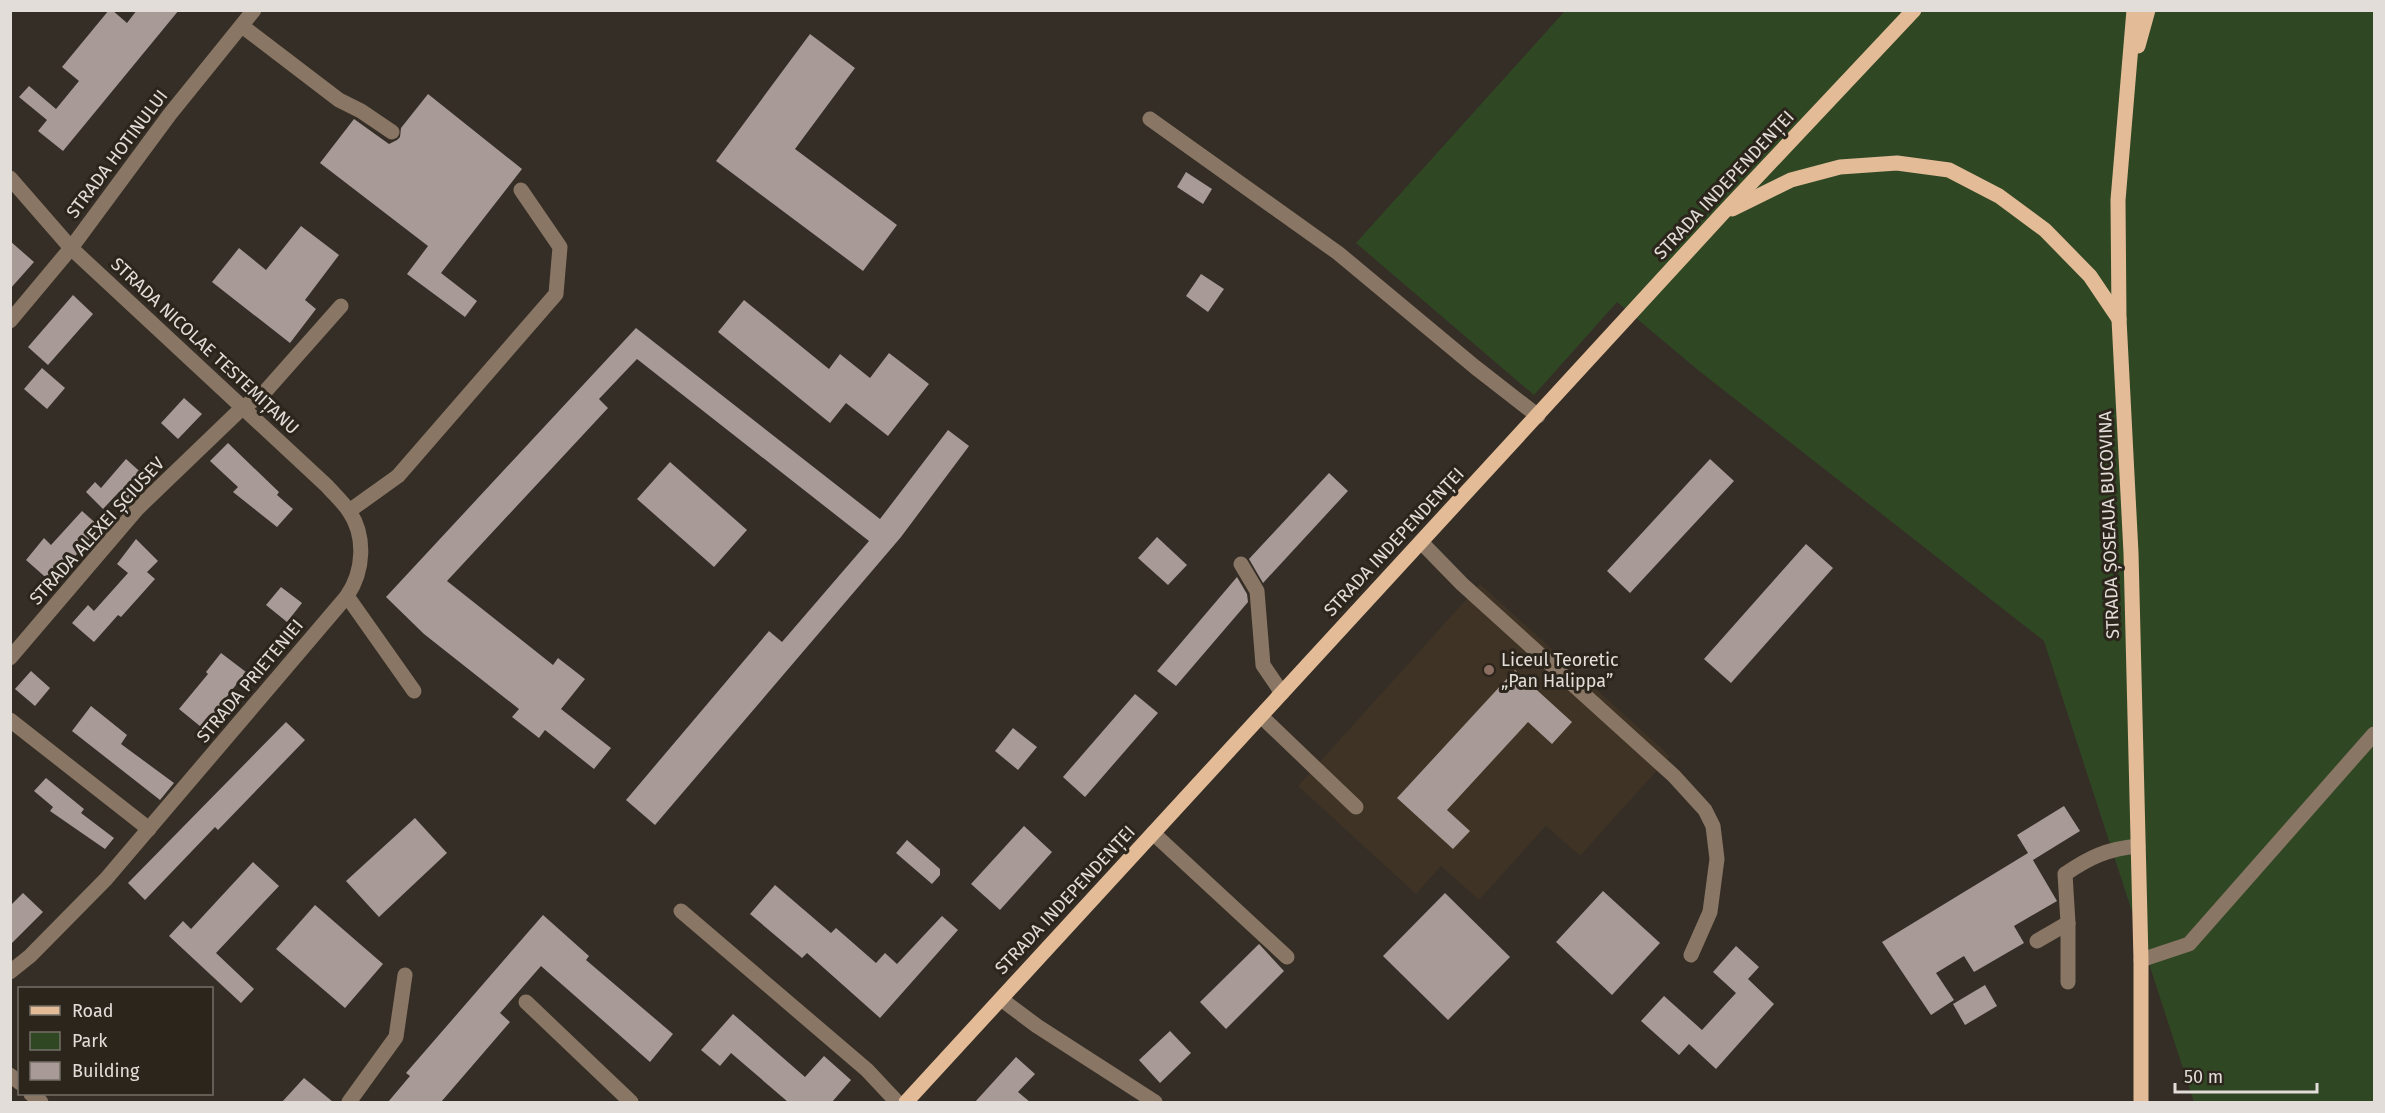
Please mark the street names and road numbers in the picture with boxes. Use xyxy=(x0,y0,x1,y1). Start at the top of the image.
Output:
street label: STRADA HOTINULUI xyxy=(62,85,172,223)
street label: STRADA INDEPENDENȚEI xyxy=(1649,106,1799,265)
street label: STRADA NICOLAE TESTEMIȚANU xyxy=(106,253,304,440)
street label: STRADA ȘOSEAUA BUCOVINA xyxy=(2094,410,2125,639)
street label: STRADA ALEXEI ȘCIUSEV xyxy=(25,453,170,610)
street label: STRADA INDEPENDENȚEI xyxy=(1319,463,1469,622)
street label: STRADA PRIETENIEI xyxy=(192,615,308,747)
street label: STRADA INDEPENDENȚEI xyxy=(990,821,1140,980)

